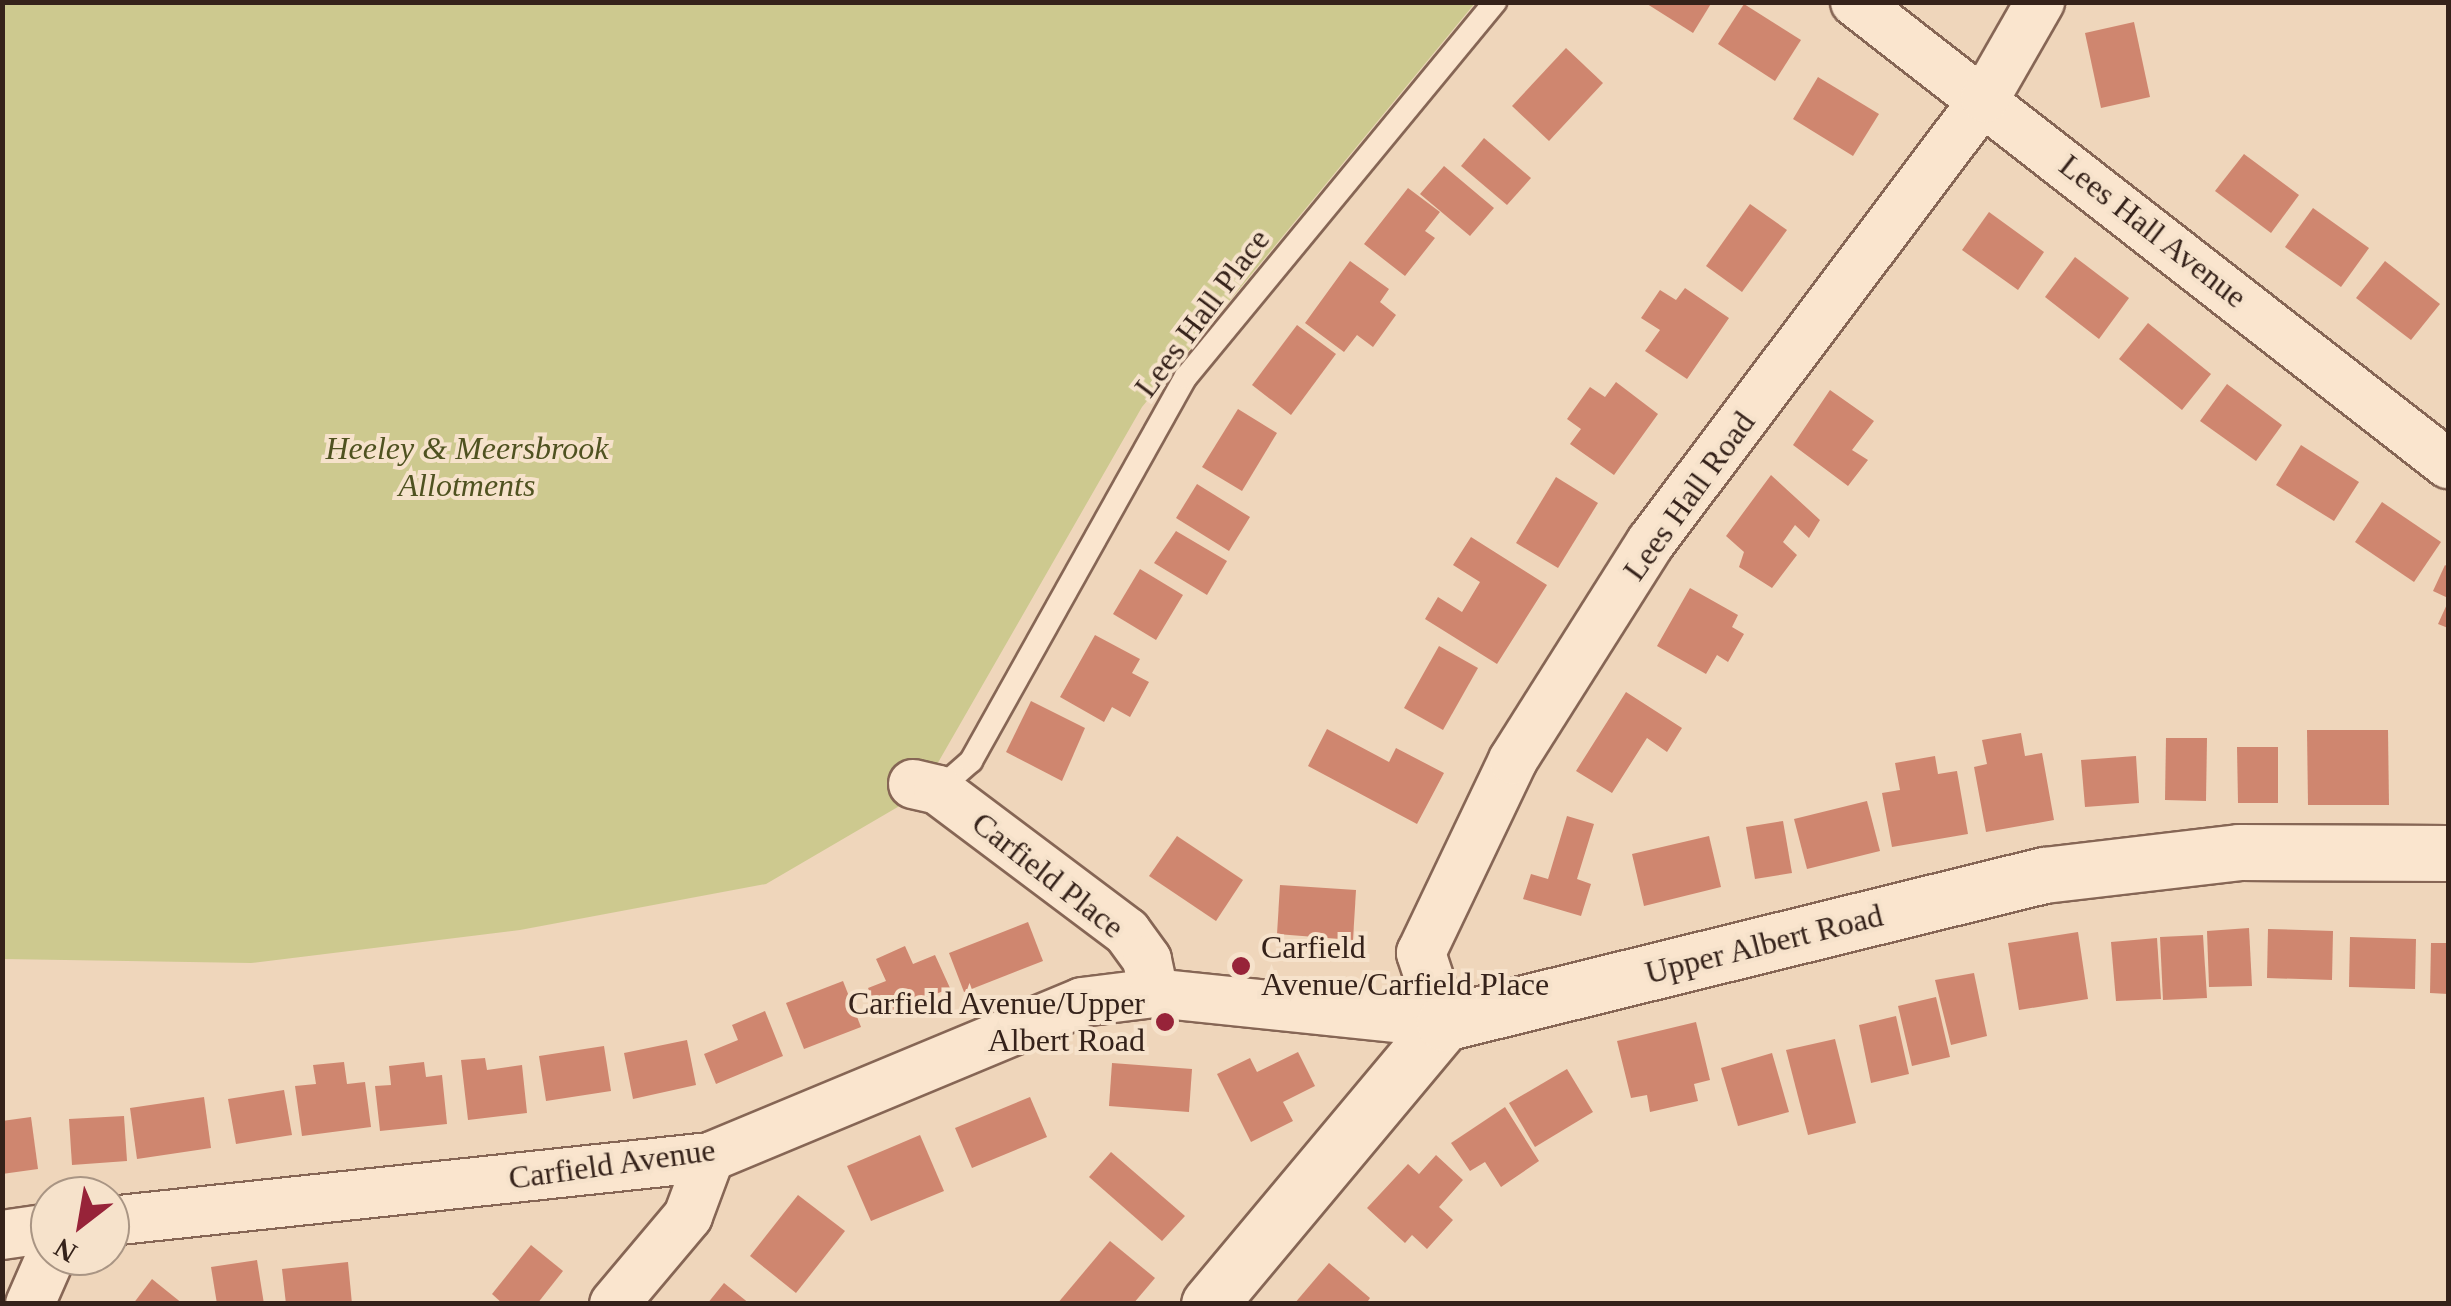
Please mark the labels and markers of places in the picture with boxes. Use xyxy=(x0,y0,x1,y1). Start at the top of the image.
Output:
place label: Carfield Avenue/Carfield Place xyxy=(1261,929,1549,1004)
marker: Carfield Avenue/Carfield Place xyxy=(1230,955,1252,977)
place label: Carfield Avenue/Upper Albert Road xyxy=(846,985,1145,1060)
marker: Carfield Avenue/Upper Albert Road xyxy=(1154,1011,1176,1033)

